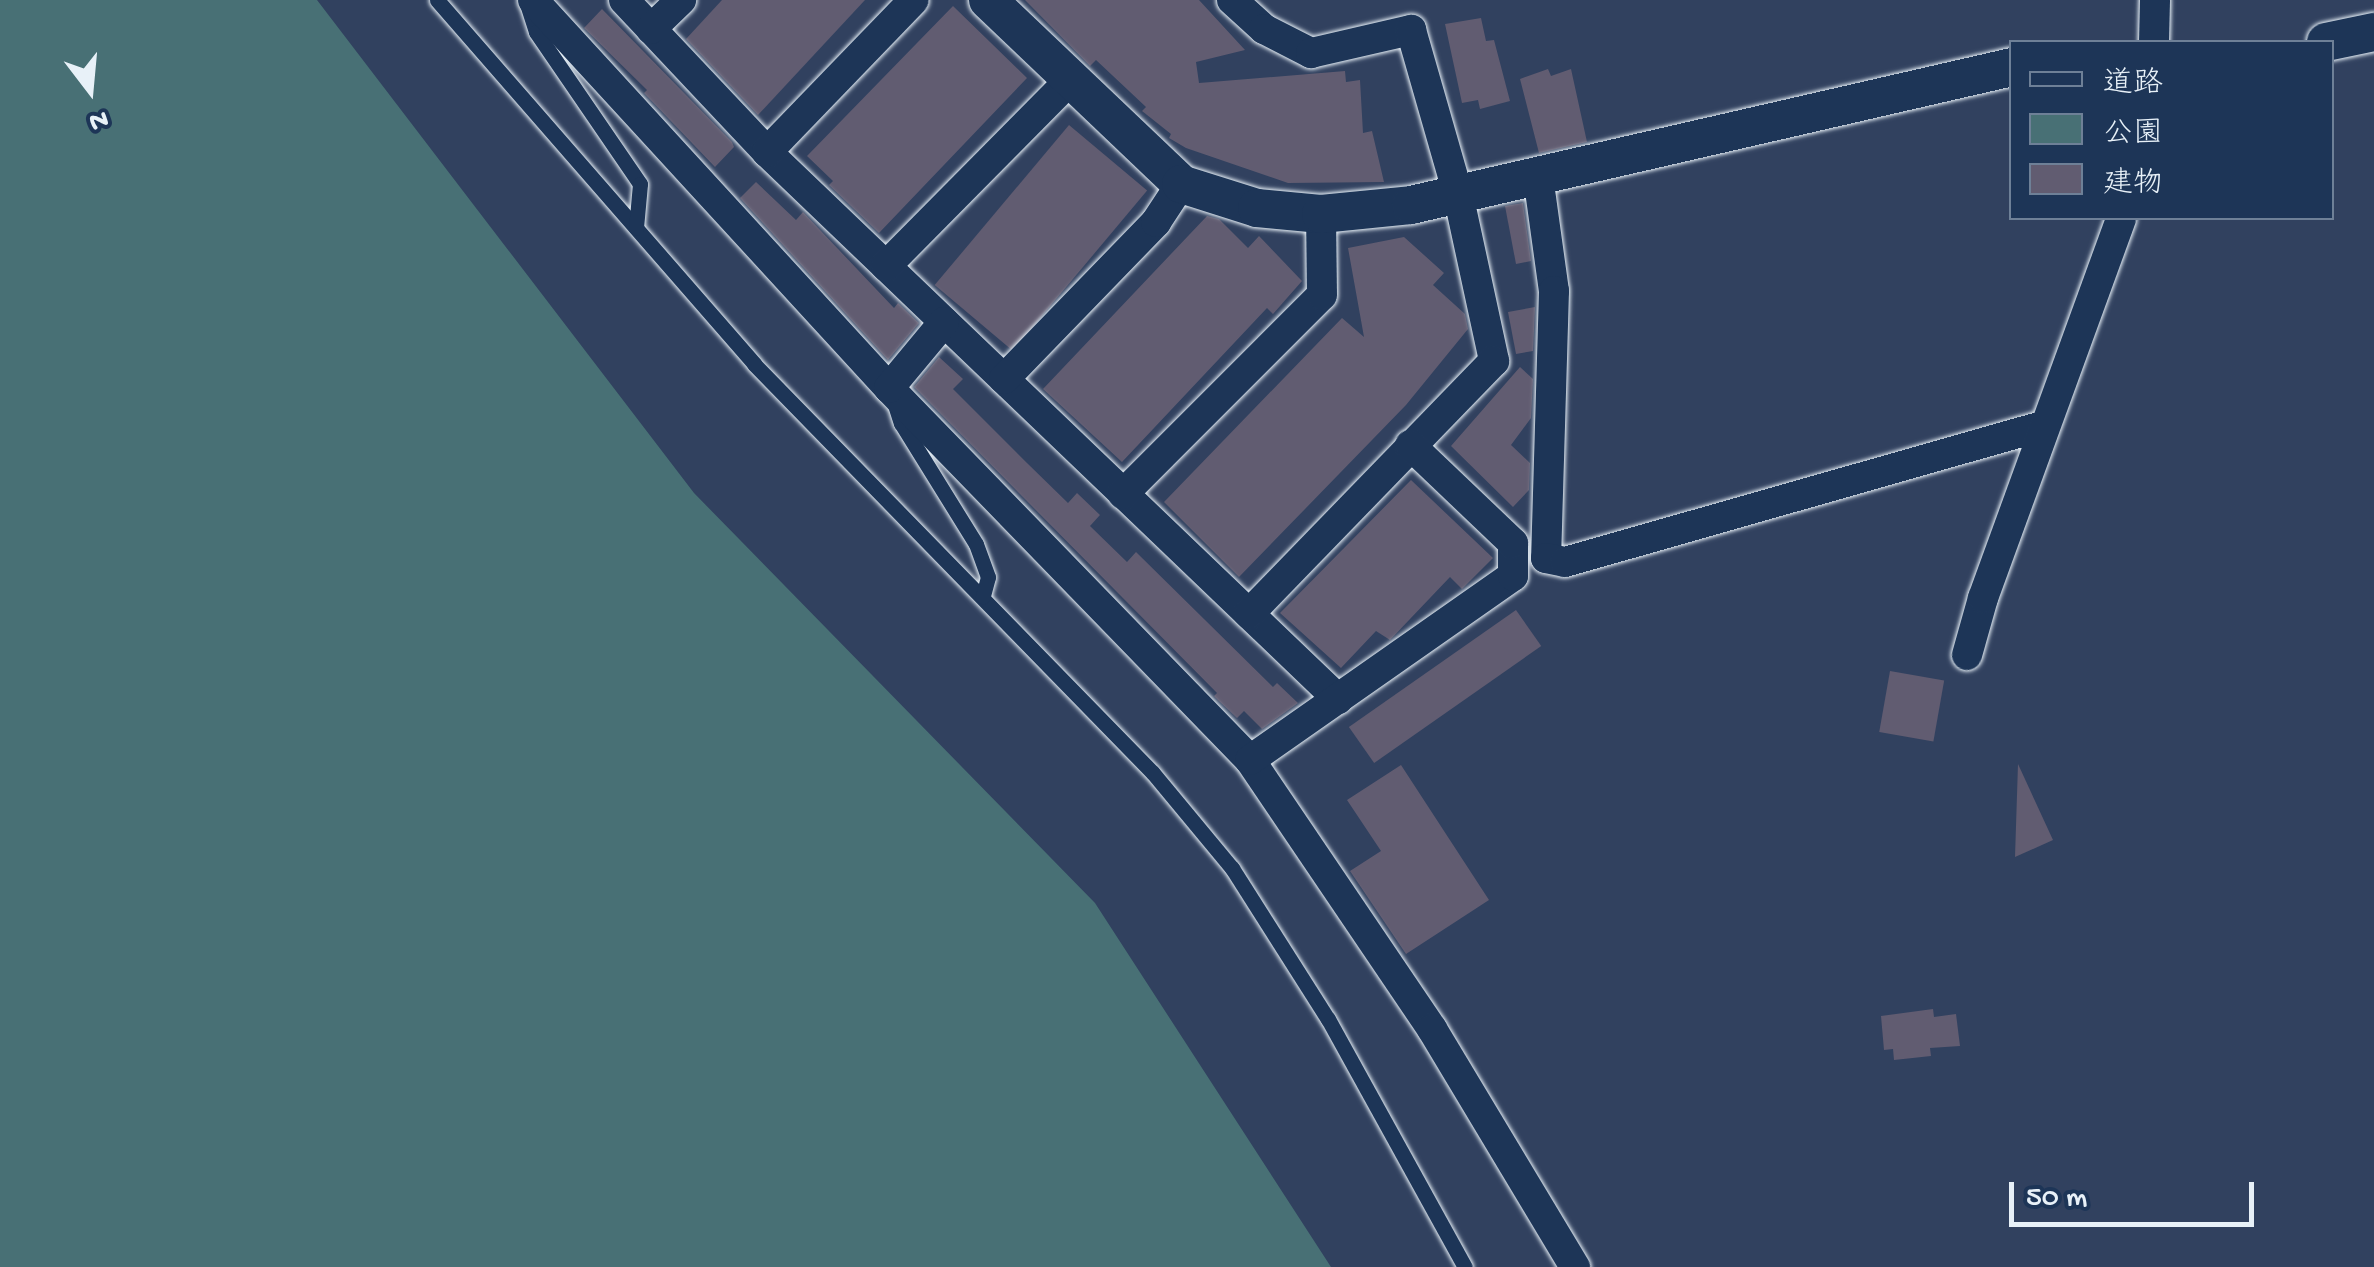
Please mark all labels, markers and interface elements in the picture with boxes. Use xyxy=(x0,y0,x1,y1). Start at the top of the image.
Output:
north arrow xyxy=(40,40,140,140)
legend xyxy=(2009,40,2334,220)
text: 道路 xyxy=(2103,68,2163,103)
text: N xyxy=(85,101,112,138)
text: 公園 xyxy=(2103,118,2163,153)
text: 建物 xyxy=(2103,168,2163,203)
scale bar xyxy=(2014,1162,2259,1224)
text: 50 m xyxy=(2026,1182,2087,1217)

